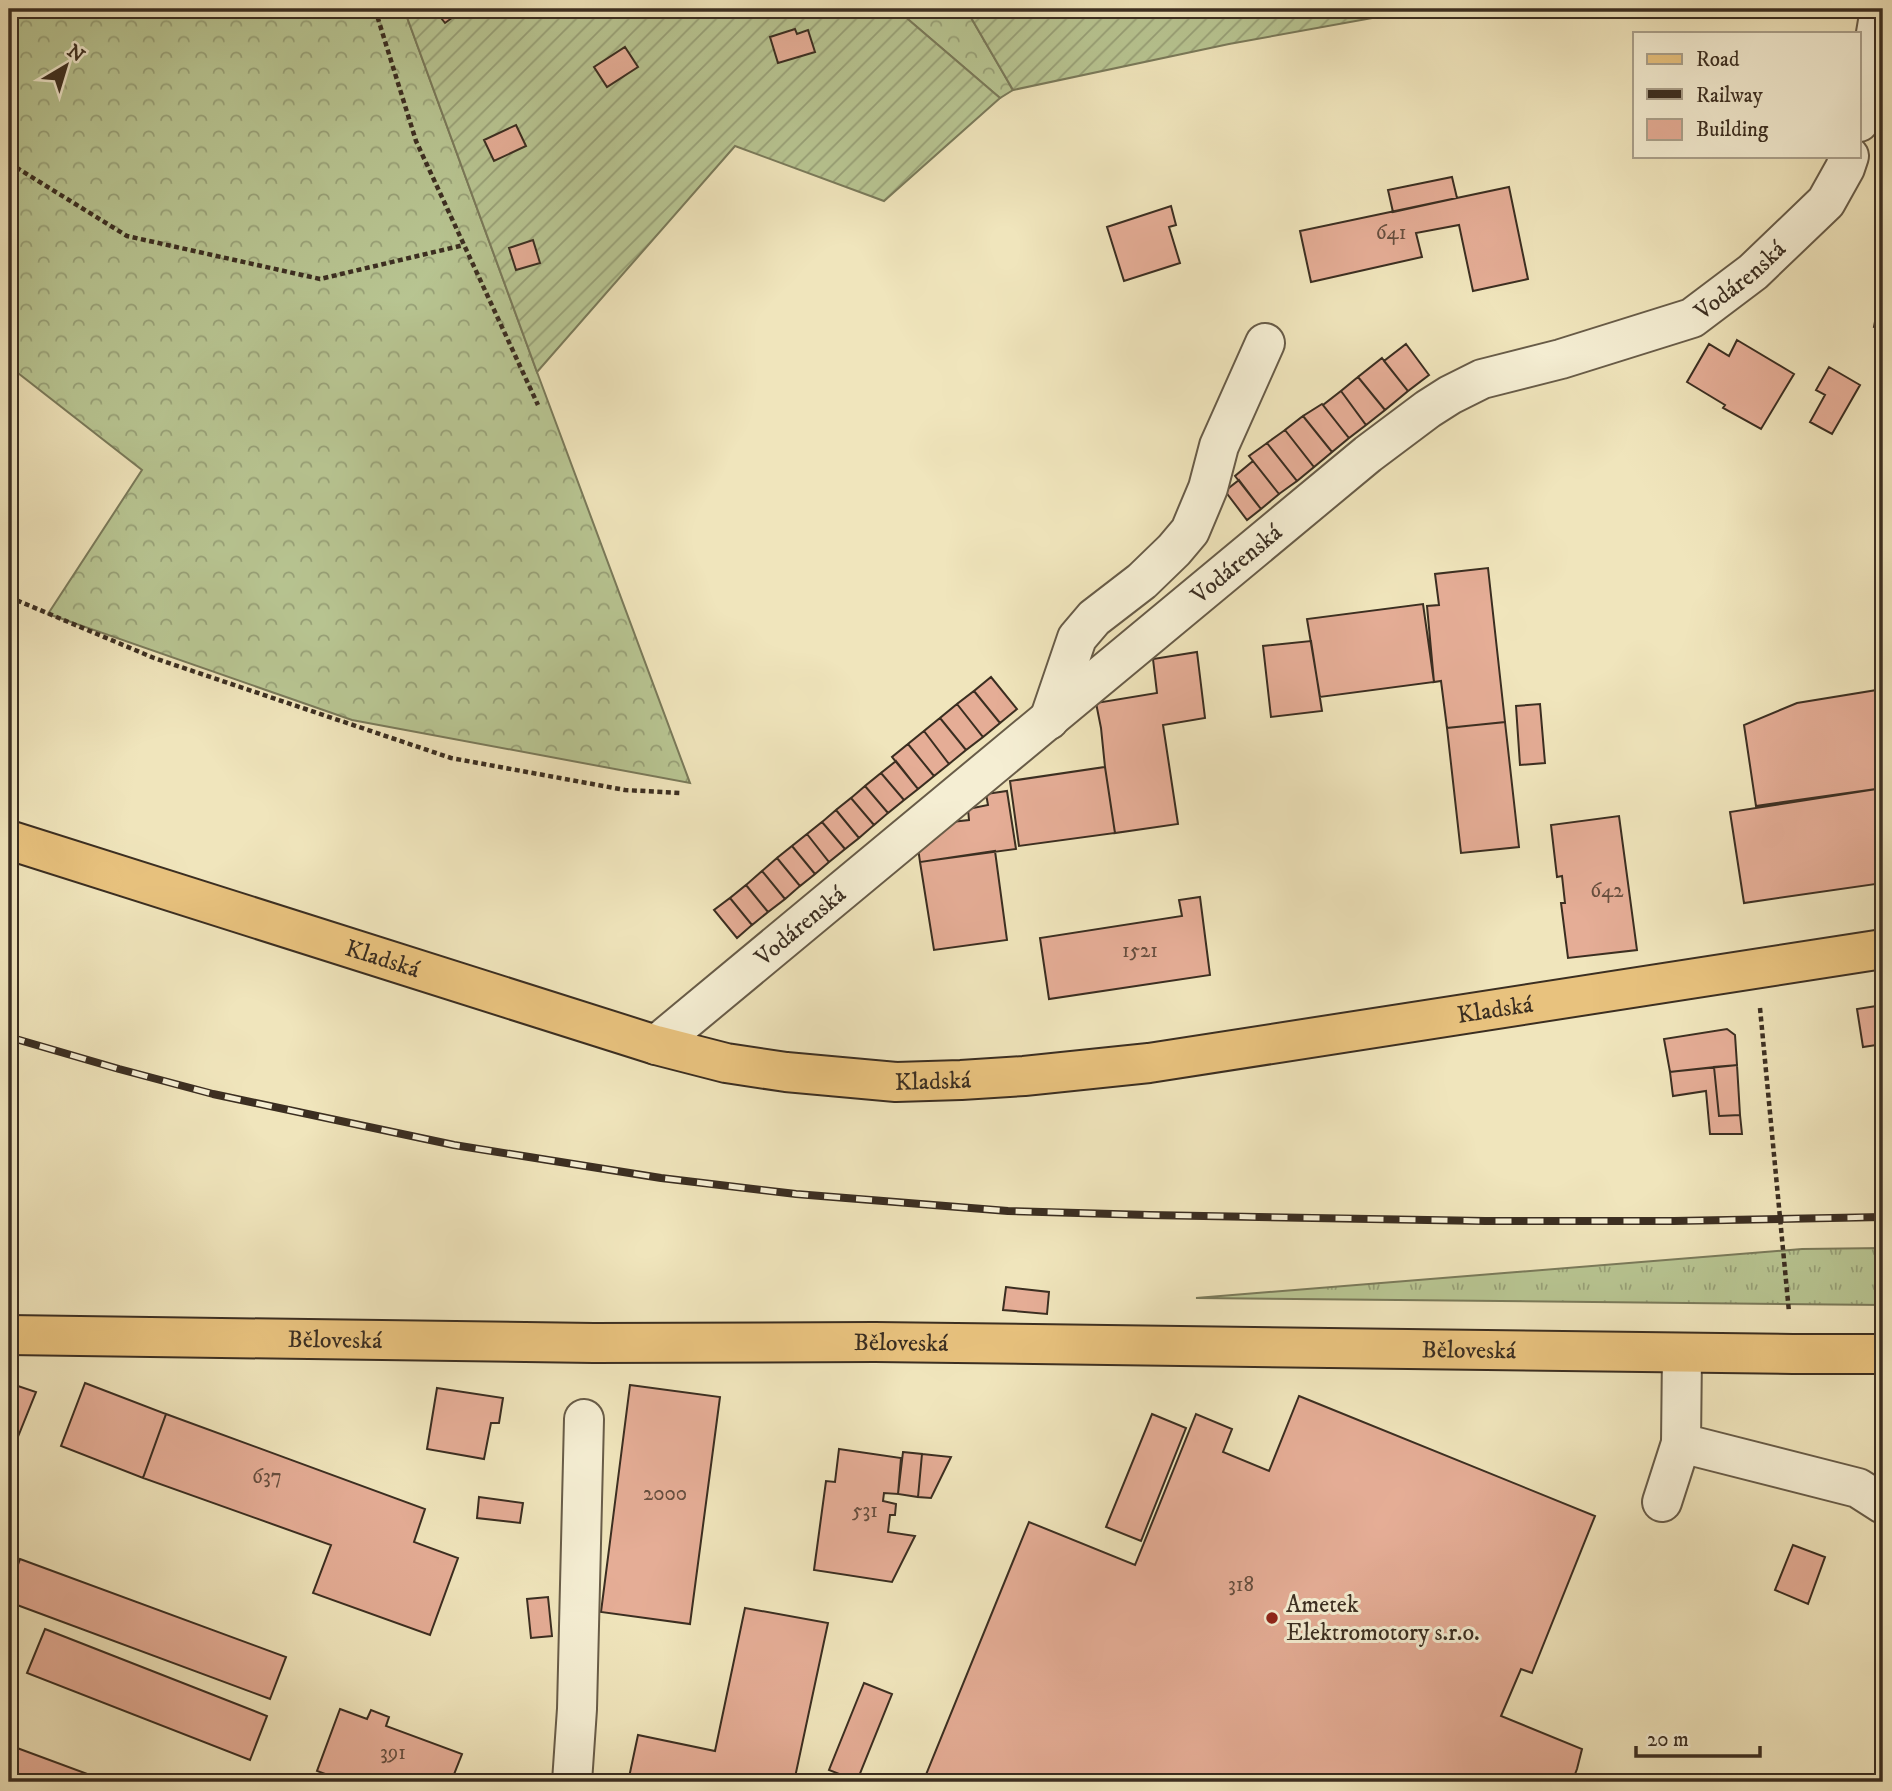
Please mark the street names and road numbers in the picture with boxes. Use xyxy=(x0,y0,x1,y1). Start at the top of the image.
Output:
street label: Vodárenská xyxy=(1688,234,1793,328)
street label: Vodárenská xyxy=(1184,517,1289,611)
street label: Vodárenská xyxy=(748,879,853,973)
street label: Kladská xyxy=(341,934,424,985)
street label: Kladská xyxy=(1455,989,1536,1031)
street label: Kladská xyxy=(894,1065,973,1098)
street label: Běloveská xyxy=(287,1325,383,1356)
street label: Běloveská xyxy=(854,1328,949,1359)
street label: Běloveská xyxy=(1421,1335,1517,1366)

